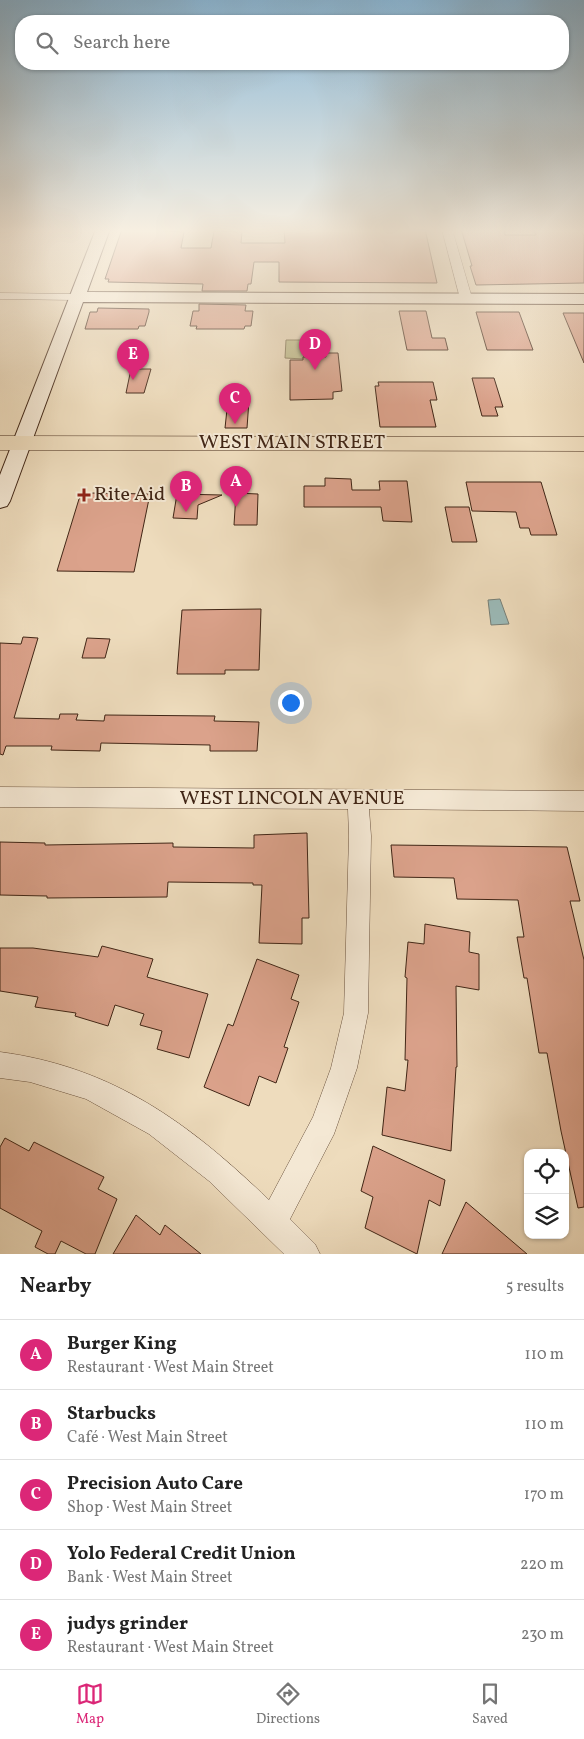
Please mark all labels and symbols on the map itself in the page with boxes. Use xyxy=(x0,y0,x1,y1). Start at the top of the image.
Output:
pin: D xyxy=(299,329,331,370)
pin: E xyxy=(117,339,149,380)
pin: C xyxy=(219,383,251,424)
street label: WEST MAIN STREET xyxy=(199,429,386,457)
pin: A xyxy=(220,466,252,507)
pin: B xyxy=(170,471,202,512)
place label: Rite Aid xyxy=(94,481,165,509)
marker: Rite Aid xyxy=(78,489,90,501)
your location xyxy=(278,690,304,716)
street label: WEST LINCOLN AVENUE xyxy=(179,785,405,813)

